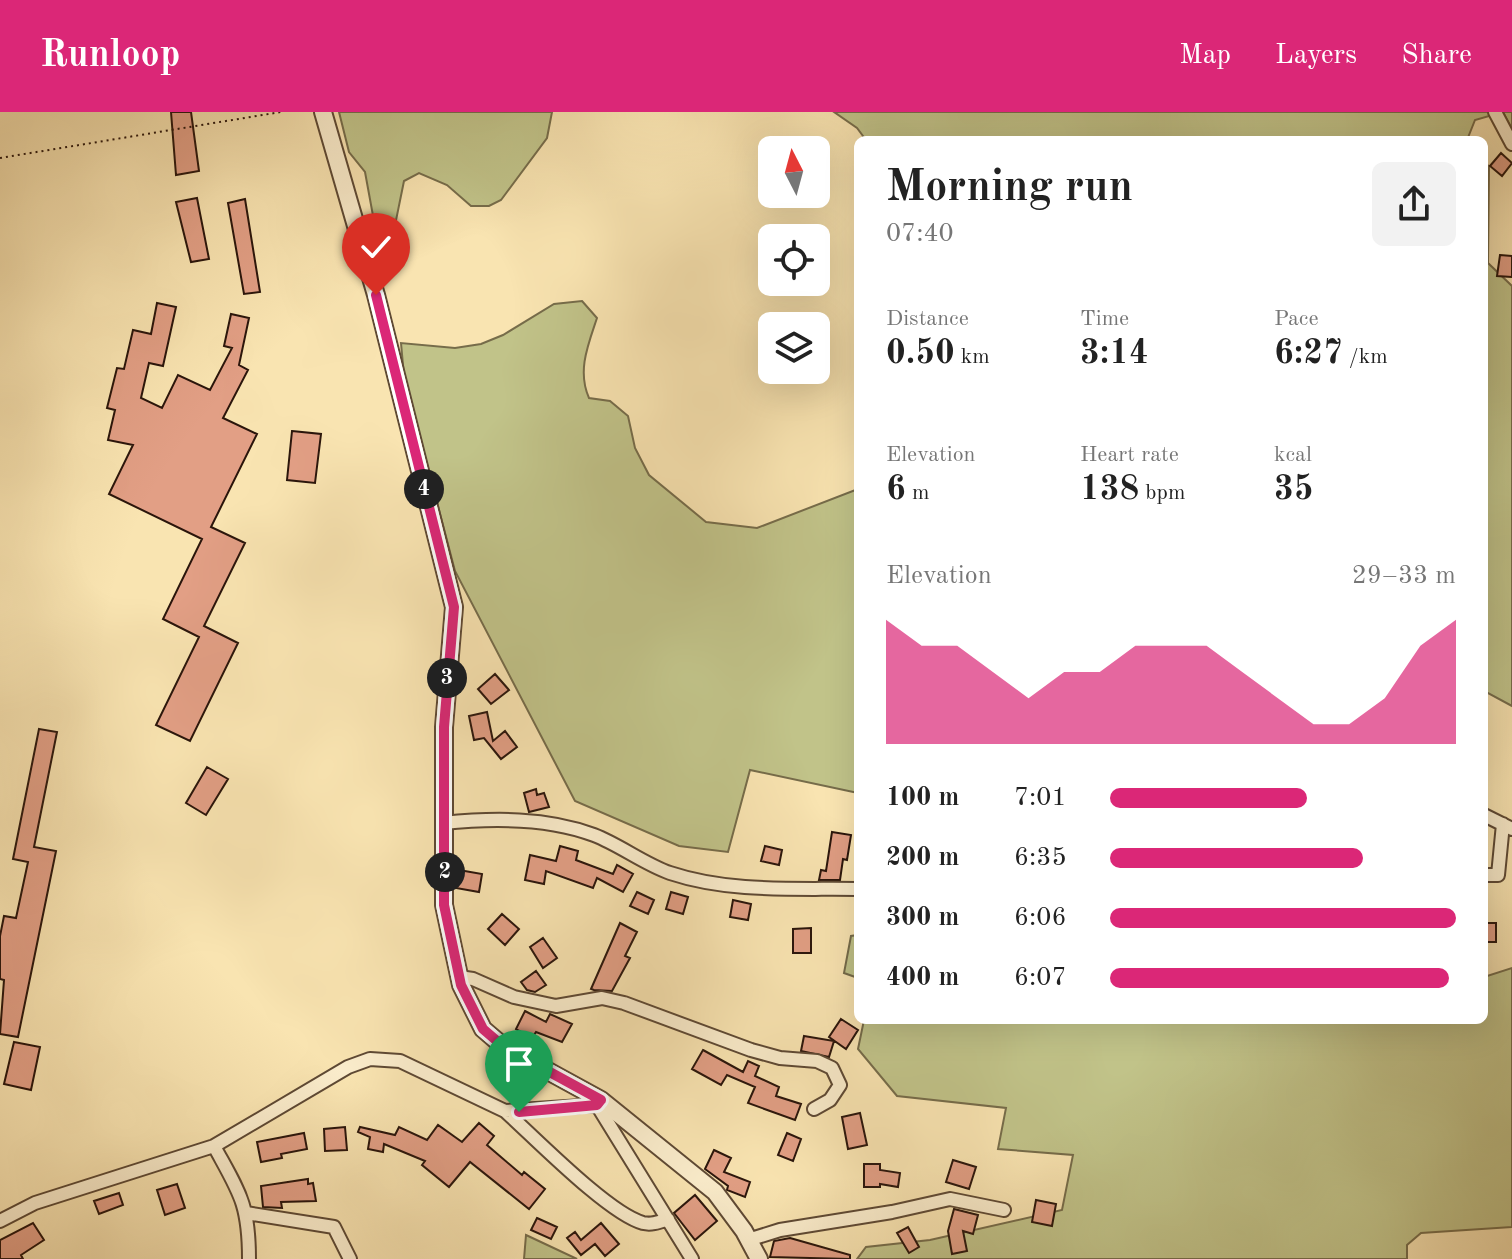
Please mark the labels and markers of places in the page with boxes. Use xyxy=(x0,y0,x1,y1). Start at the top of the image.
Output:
pin xyxy=(342,213,410,295)
pin: 4 xyxy=(404,469,444,509)
pin: 3 xyxy=(427,658,467,698)
pin: 2 xyxy=(425,852,465,892)
pin xyxy=(485,1030,553,1112)

